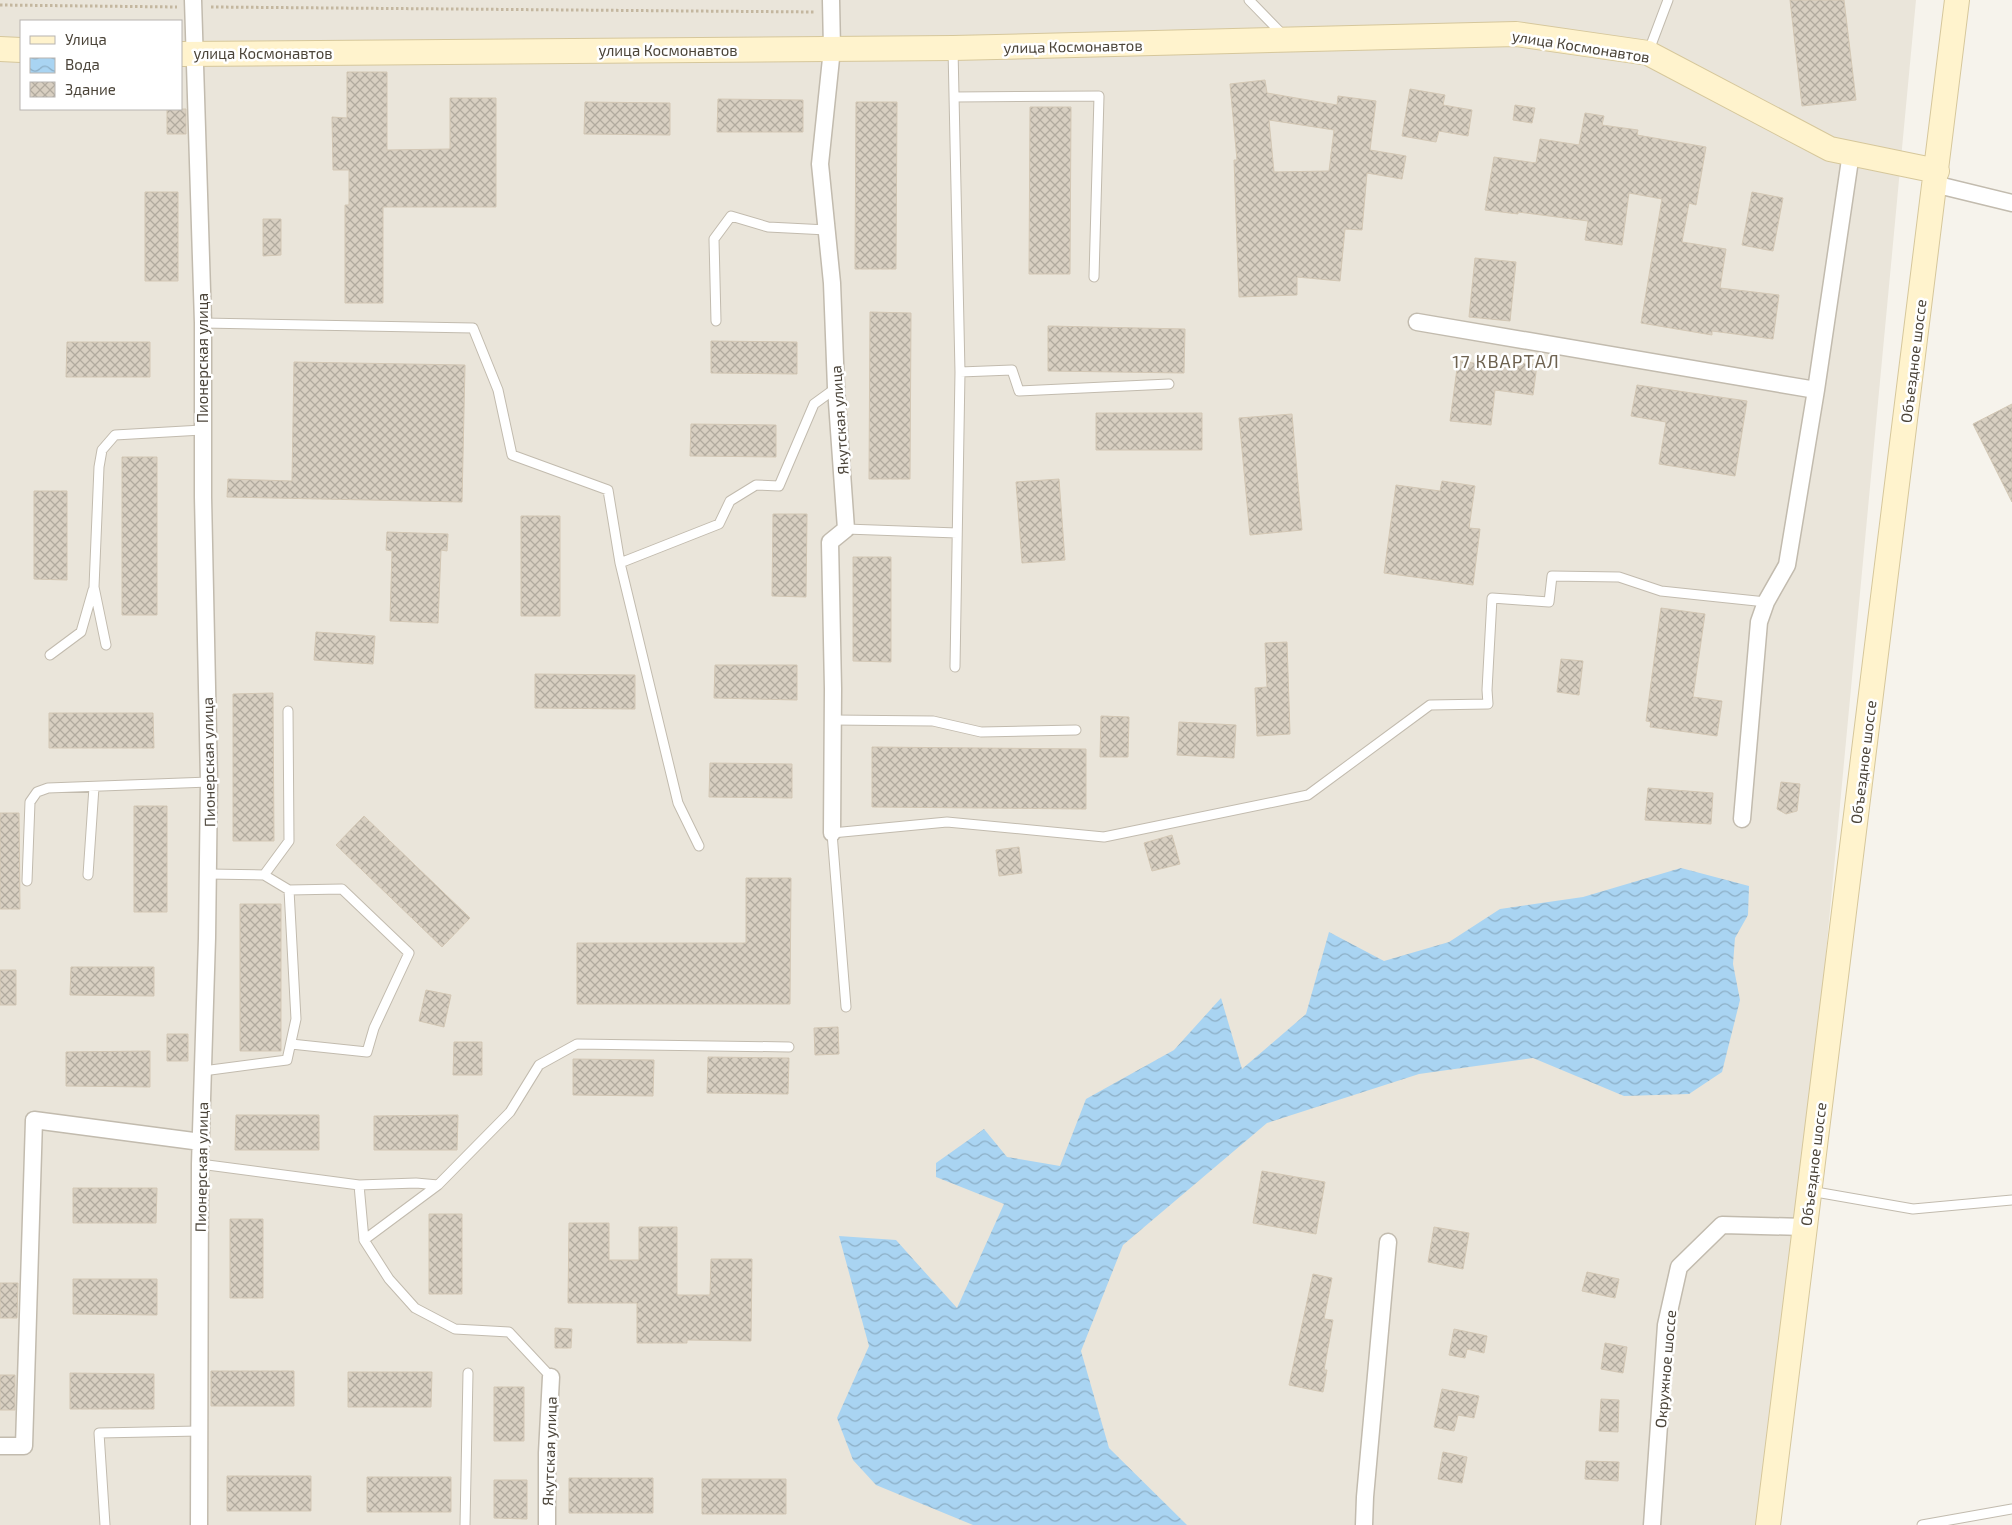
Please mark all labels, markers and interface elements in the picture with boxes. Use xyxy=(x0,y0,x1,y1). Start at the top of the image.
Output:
legend xyxy=(20,20,182,110)
street label: улица Космонавтов xyxy=(1511,26,1651,67)
text: Улица xyxy=(65,30,107,48)
street label: улица Космонавтов xyxy=(1003,36,1143,57)
street label: улица Космонавтов xyxy=(598,41,738,60)
street label: улица Космонавтов xyxy=(193,44,333,63)
text: Вода xyxy=(65,55,100,73)
text: Здание xyxy=(65,80,116,98)
street label: Пионерская улица xyxy=(193,293,212,423)
street label: Объездное шоссе xyxy=(1896,298,1930,424)
district label: 17 КВАРТАЛ xyxy=(1452,350,1560,372)
street label: Якутская улица xyxy=(826,365,853,475)
street label: Пионерская улица xyxy=(198,697,219,827)
street label: Объездное шоссе xyxy=(1846,699,1880,825)
street label: Объездное шоссе xyxy=(1796,1101,1830,1227)
street label: Пионерская улица xyxy=(191,1102,212,1232)
street label: Окружное шоссе xyxy=(1651,1309,1680,1429)
street label: Якутская улица xyxy=(538,1396,561,1506)

